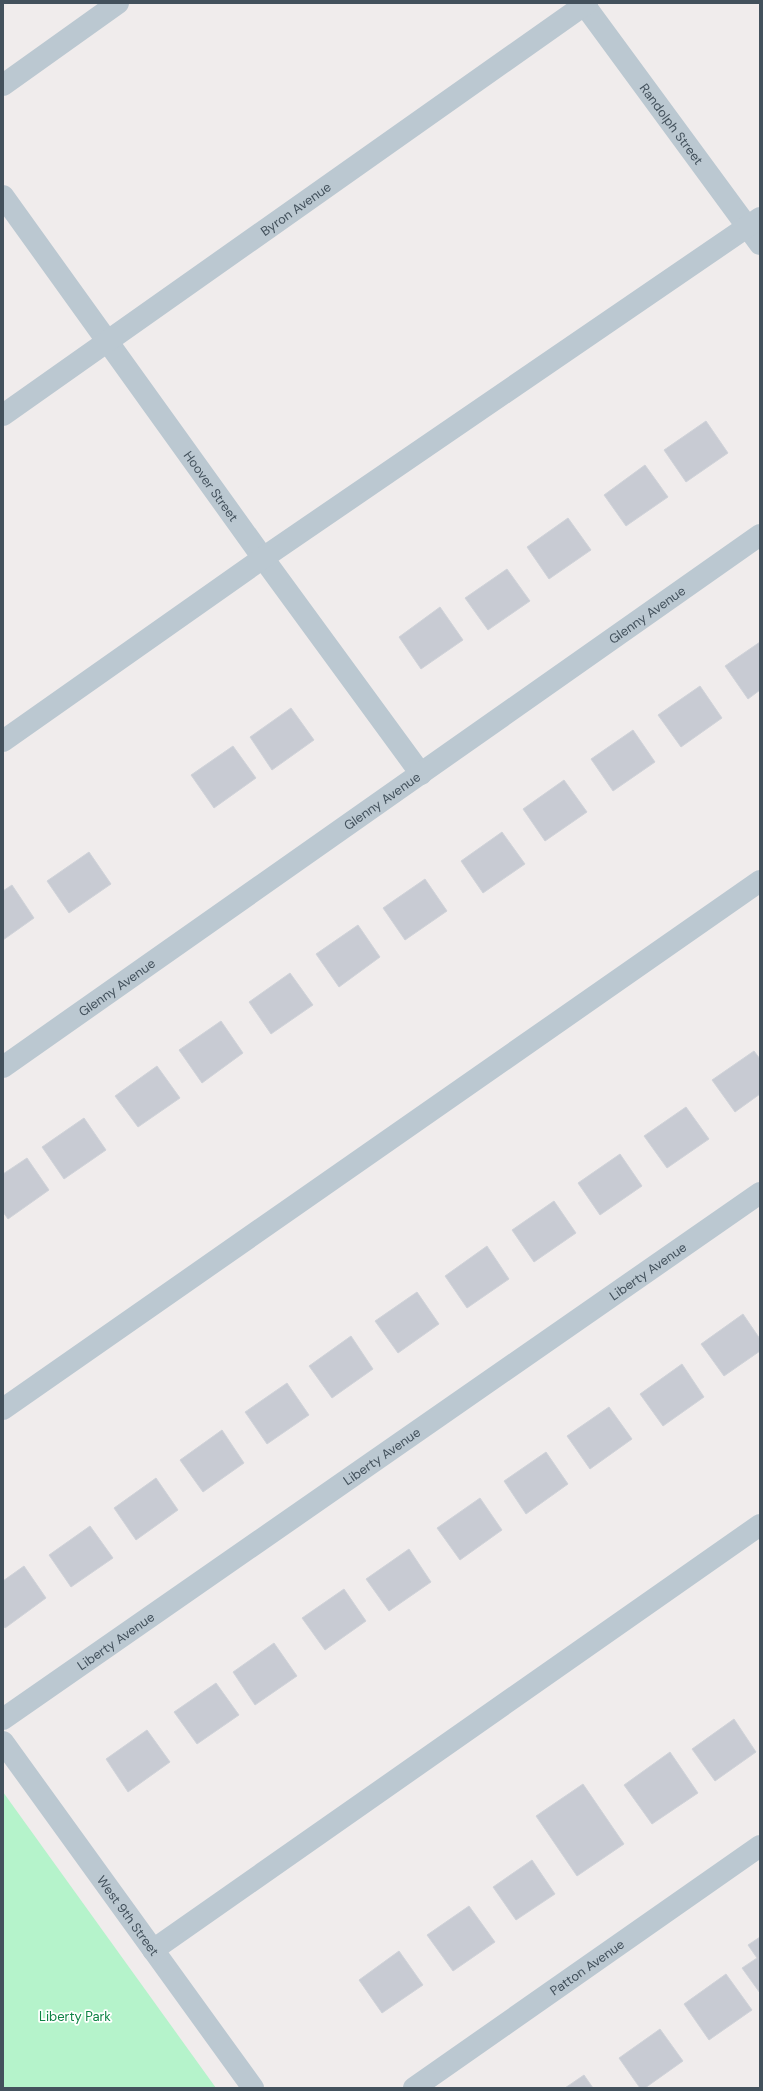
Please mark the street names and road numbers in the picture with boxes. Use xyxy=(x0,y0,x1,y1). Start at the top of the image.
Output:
street label: Randolph Street xyxy=(636,80,707,168)
street label: Byron Avenue xyxy=(257,178,334,240)
street label: Hoover Street xyxy=(180,448,242,525)
street label: Glenny Avenue xyxy=(606,582,689,648)
street label: Glenny Avenue xyxy=(340,768,424,834)
street label: Glenny Avenue xyxy=(75,955,159,1020)
street label: Liberty Avenue xyxy=(606,1239,690,1304)
street label: Liberty Avenue xyxy=(340,1424,424,1489)
street label: Liberty Avenue xyxy=(74,1608,158,1674)
street label: West 9th Street xyxy=(93,1872,163,1959)
street label: Patton Avenue xyxy=(547,1936,628,1999)

